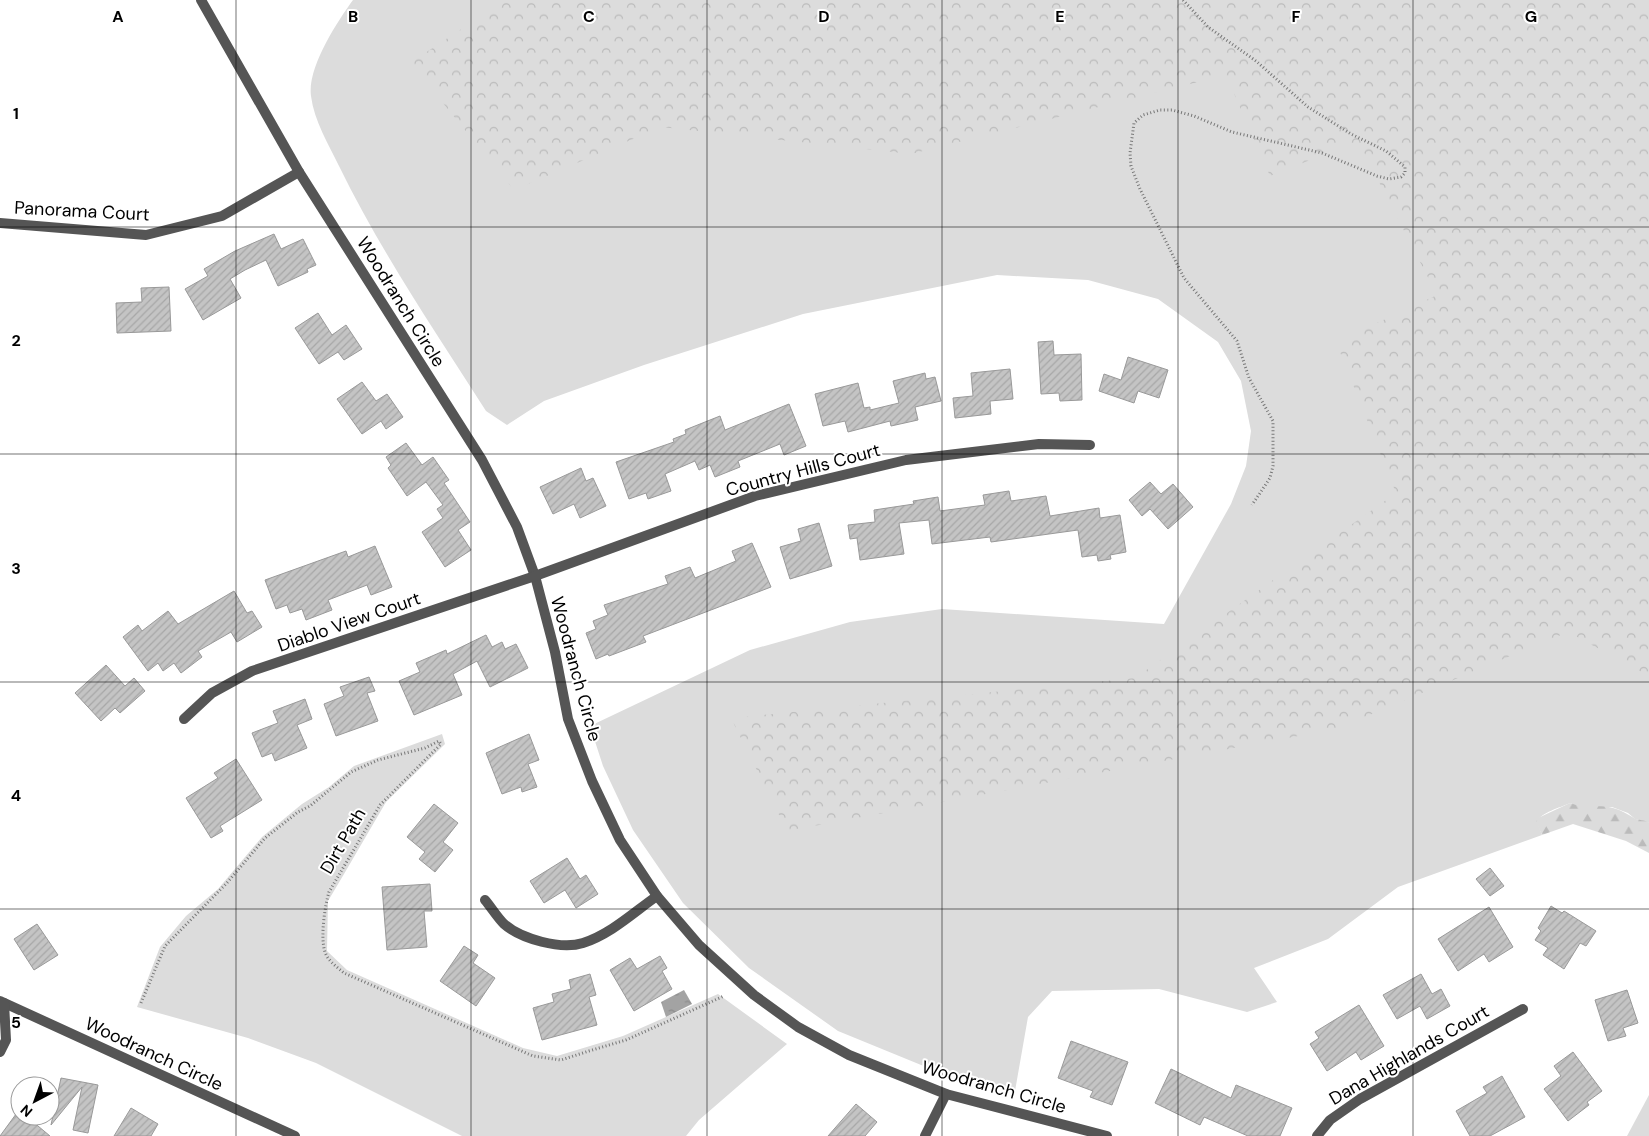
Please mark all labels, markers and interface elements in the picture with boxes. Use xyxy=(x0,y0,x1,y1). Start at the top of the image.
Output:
text: A xyxy=(112,6,124,27)
text: B xyxy=(348,6,358,27)
text: C xyxy=(583,6,595,27)
text: D xyxy=(818,6,830,27)
text: E xyxy=(1055,6,1065,27)
text: F xyxy=(1292,6,1301,27)
text: G xyxy=(1525,6,1537,27)
text: 1 xyxy=(13,103,19,124)
street label: Panorama Court xyxy=(14,195,150,227)
street label: Woodranch Circle xyxy=(351,232,451,372)
text: 2 xyxy=(11,330,21,351)
street label: Country Hills Court xyxy=(723,438,883,502)
text: 3 xyxy=(11,558,21,579)
street label: Diablo View Court xyxy=(274,586,424,658)
street label: Woodranch Circle xyxy=(545,594,607,744)
text: 4 xyxy=(11,785,21,806)
street label: Dirt Path xyxy=(315,804,371,878)
street label: Dana Highlands Court xyxy=(1325,999,1493,1111)
text: 5 xyxy=(11,1012,21,1033)
street label: Woodranch Circle xyxy=(81,1012,227,1096)
street label: Woodranch Circle xyxy=(919,1055,1069,1119)
north arrow xyxy=(10,1076,60,1126)
text: N xyxy=(17,1101,36,1121)

